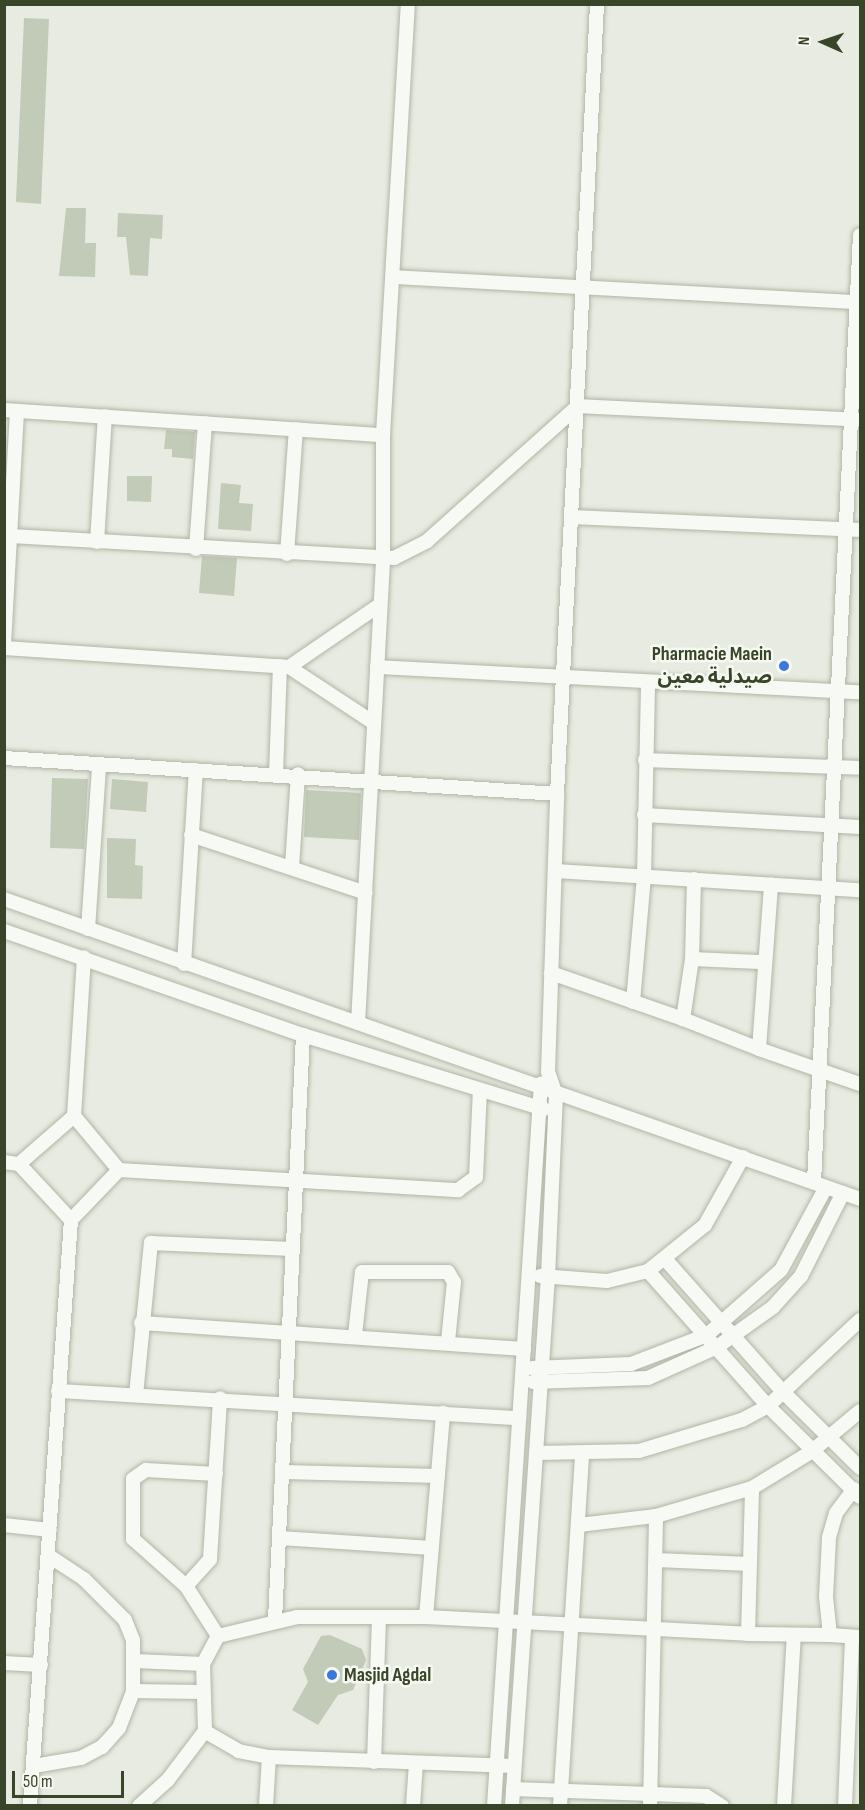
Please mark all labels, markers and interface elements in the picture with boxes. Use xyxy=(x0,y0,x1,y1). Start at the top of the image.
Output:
north arrow xyxy=(793,12,853,72)
text: N xyxy=(795,36,814,46)
place label: Pharmacie Maein صيدلية معين xyxy=(652,642,772,689)
marker: Pharmacie Maein صيدلية معين xyxy=(777,659,791,673)
place label: Masjid Agdal xyxy=(344,1663,431,1687)
marker: Masjid Agdal xyxy=(325,1668,339,1682)
scale bar xyxy=(15,1759,128,1797)
text: 50 m xyxy=(23,1771,53,1792)

